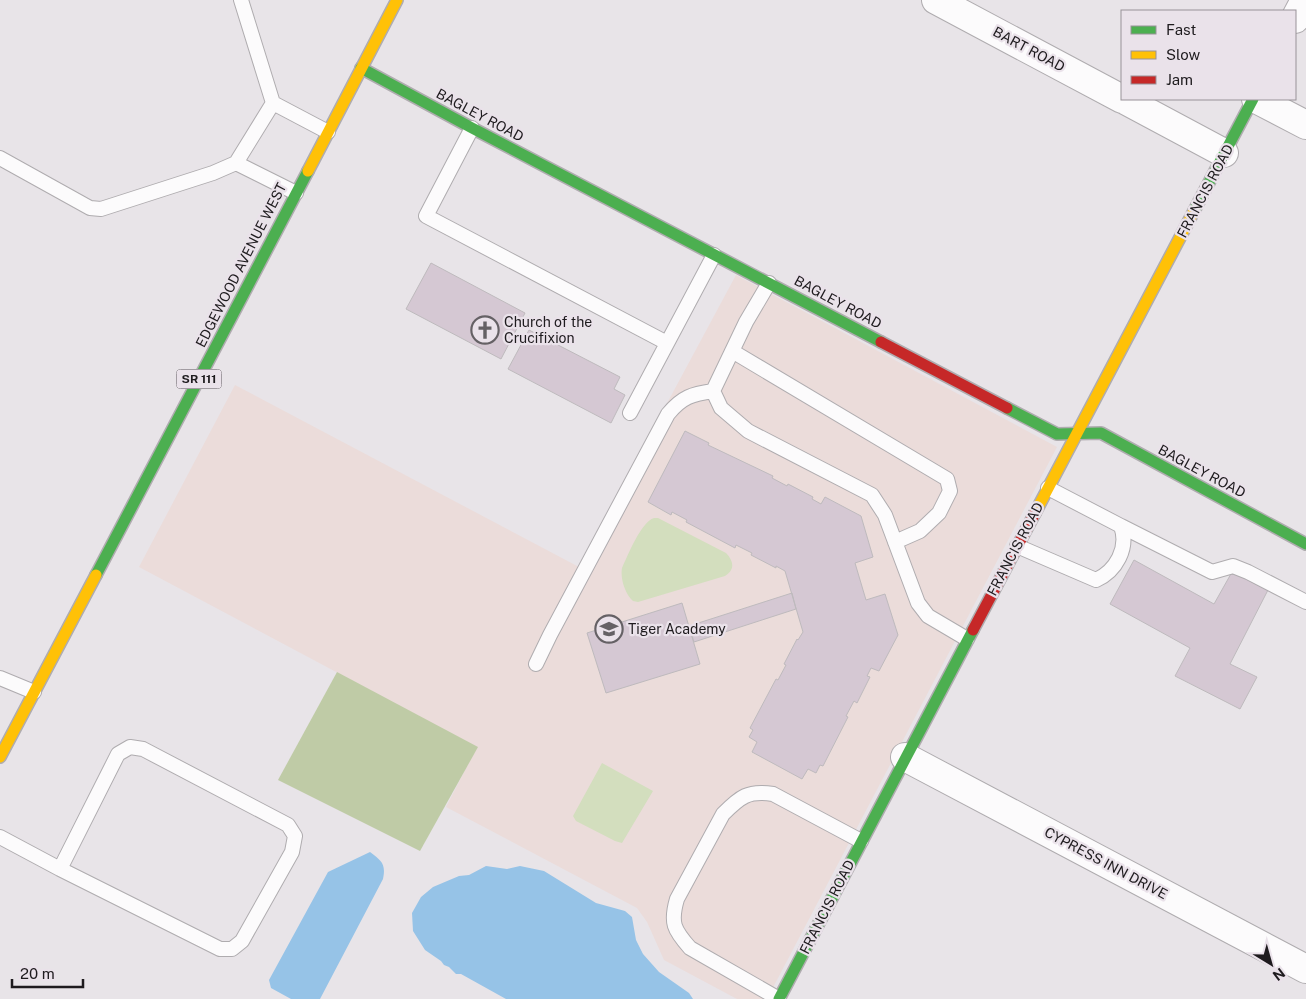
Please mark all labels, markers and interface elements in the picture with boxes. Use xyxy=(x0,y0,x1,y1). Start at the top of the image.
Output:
legend xyxy=(1121,10,1296,100)
text: Fast xyxy=(1166,21,1196,38)
street label: BART ROAD xyxy=(990,23,1068,75)
text: Slow xyxy=(1166,46,1201,63)
text: Jam xyxy=(1166,71,1193,88)
street label: BAGLEY ROAD xyxy=(434,85,526,145)
street label: FRANCIS ROAD xyxy=(1174,142,1236,240)
street label: EDGEWOOD AVENUE WEST xyxy=(192,180,290,350)
street label: BAGLEY ROAD xyxy=(792,272,884,332)
place label: Church of the Crucifixion xyxy=(504,314,592,346)
church icon: Church of the Crucifixion xyxy=(470,315,500,345)
road number: SR 111 xyxy=(176,369,222,388)
street label: BAGLEY ROAD xyxy=(1156,441,1248,501)
street label: FRANCIS ROAD xyxy=(984,500,1046,598)
school or university icon: Tiger Academy xyxy=(594,614,624,644)
place label: Tiger Academy xyxy=(628,621,726,637)
street label: CYPRESS INN DRIVE xyxy=(1042,824,1170,902)
street label: FRANCIS ROAD xyxy=(796,857,858,957)
north arrow xyxy=(1246,939,1296,989)
scale bar xyxy=(12,956,84,988)
text: 20 m xyxy=(20,965,55,982)
text: N xyxy=(1270,965,1288,984)

